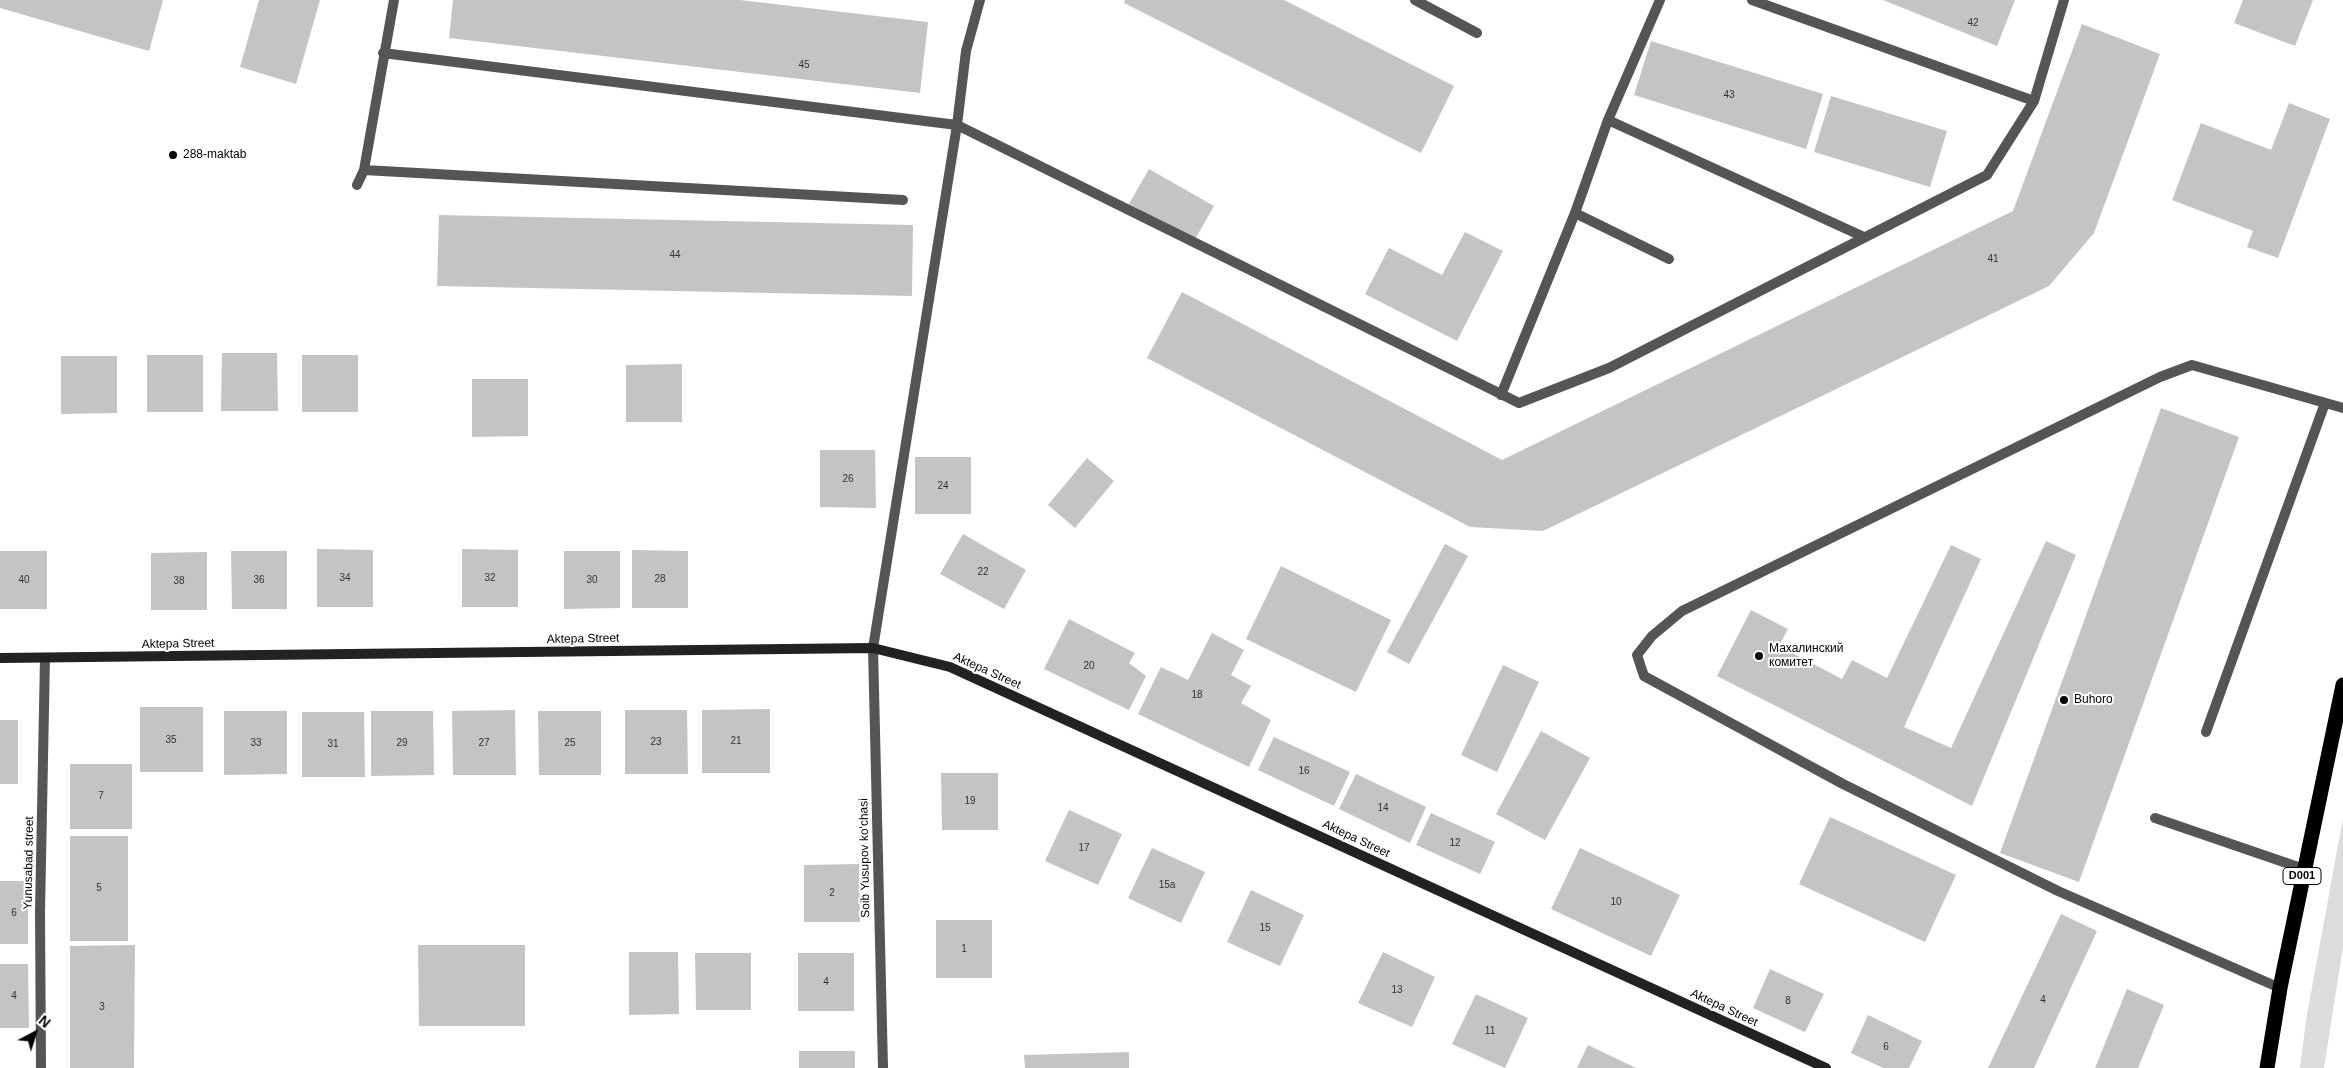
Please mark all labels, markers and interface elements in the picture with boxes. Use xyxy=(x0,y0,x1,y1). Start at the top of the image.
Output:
house number: 42 xyxy=(1967,17,1979,29)
house number: 45 xyxy=(798,59,810,71)
house number: 43 xyxy=(1723,89,1735,101)
place label: 288-maktab xyxy=(183,148,246,162)
marker: 288-maktab xyxy=(167,149,179,161)
house number: 44 xyxy=(669,249,681,261)
house number: 41 xyxy=(1987,253,1999,265)
house number: 26 xyxy=(842,473,854,485)
house number: 24 xyxy=(937,480,949,492)
house number: 22 xyxy=(977,566,989,578)
house number: 34 xyxy=(339,572,351,584)
house number: 32 xyxy=(484,572,496,584)
house number: 28 xyxy=(654,573,666,585)
house number: 40 xyxy=(18,574,30,586)
house number: 36 xyxy=(253,574,265,586)
house number: 30 xyxy=(586,574,598,586)
house number: 38 xyxy=(173,575,185,587)
street label: Aktepa Street xyxy=(547,631,619,647)
street label: Aktepa Street xyxy=(142,636,214,652)
place label: Махалинский комитет xyxy=(1769,642,1843,670)
street label: Aktepa Street xyxy=(951,650,1023,692)
marker: Махалинский комитет xyxy=(1753,650,1765,662)
house number: 20 xyxy=(1083,660,1095,672)
house number: 18 xyxy=(1191,689,1203,701)
place label: Buhoro xyxy=(2074,693,2113,707)
marker: Buhoro xyxy=(2058,694,2070,706)
house number: 35 xyxy=(165,734,177,746)
house number: 21 xyxy=(730,735,742,747)
house number: 23 xyxy=(650,736,662,748)
house number: 33 xyxy=(250,737,262,749)
house number: 29 xyxy=(396,737,408,749)
house number: 27 xyxy=(478,737,490,749)
house number: 25 xyxy=(564,737,576,749)
house number: 31 xyxy=(327,738,339,750)
house number: 16 xyxy=(1298,765,1310,777)
house number: 7 xyxy=(98,790,104,802)
house number: 19 xyxy=(964,795,976,807)
street label: Soib Yusupov ko'chasi xyxy=(857,798,873,918)
house number: 14 xyxy=(1377,802,1389,814)
street label: Yunusabad street xyxy=(21,816,37,910)
street label: Aktepa Street xyxy=(1320,817,1392,861)
house number: 12 xyxy=(1449,837,1461,849)
house number: 17 xyxy=(1078,842,1090,854)
road number: D001 xyxy=(2283,868,2321,884)
house number: 15a xyxy=(1159,879,1175,891)
house number: 5 xyxy=(96,882,102,894)
house number: 2 xyxy=(829,887,835,899)
house number: 10 xyxy=(1610,896,1622,908)
house number: 6 xyxy=(11,907,17,919)
house number: 15 xyxy=(1259,922,1271,934)
house number: 1 xyxy=(961,943,967,955)
house number: 4 xyxy=(823,976,829,988)
house number: 13 xyxy=(1391,984,1403,996)
street label: Aktepa Street xyxy=(1688,986,1760,1030)
house number: 4 xyxy=(11,990,17,1002)
house number: 4 xyxy=(2040,994,2046,1006)
house number: 8 xyxy=(1785,995,1791,1007)
house number: 3 xyxy=(99,1001,105,1013)
north arrow xyxy=(10,1008,60,1058)
text: N xyxy=(36,1012,54,1031)
house number: 11 xyxy=(1485,1025,1495,1037)
house number: 6 xyxy=(1883,1041,1889,1053)

